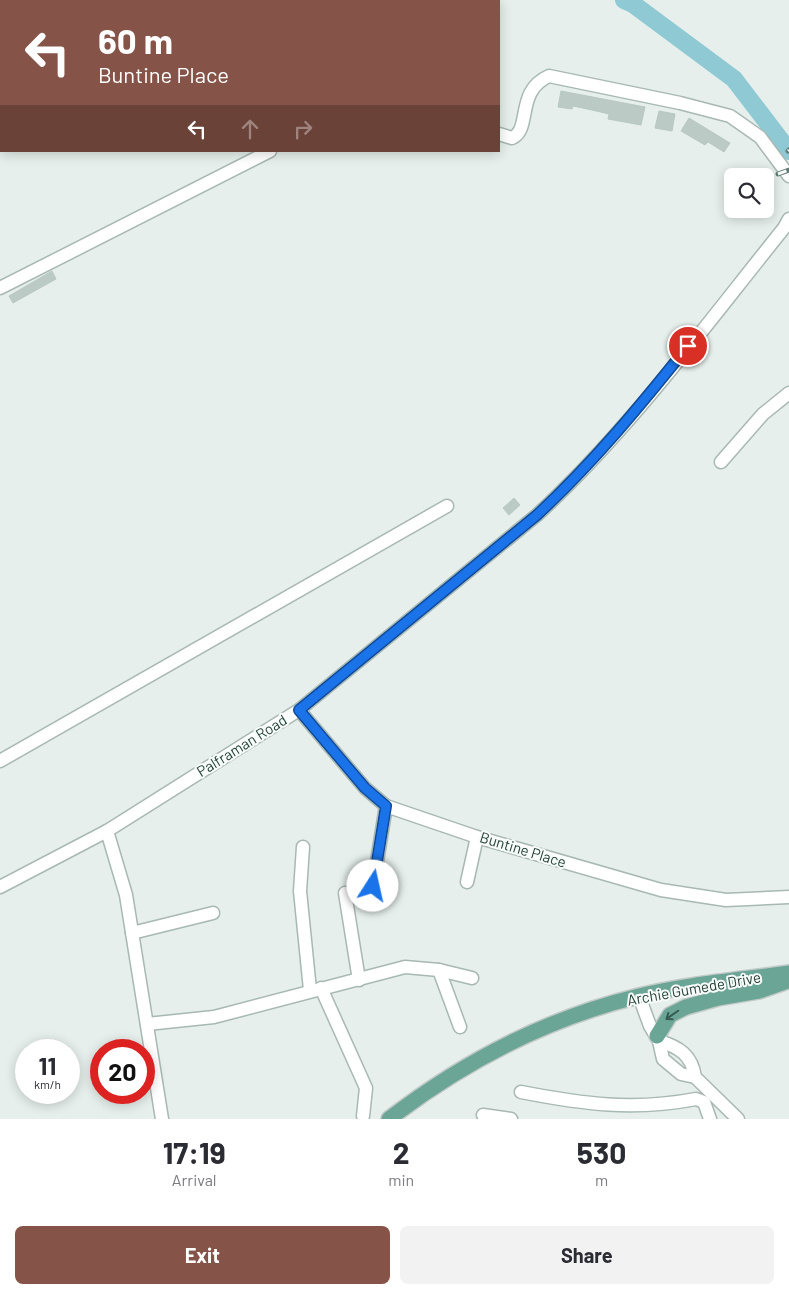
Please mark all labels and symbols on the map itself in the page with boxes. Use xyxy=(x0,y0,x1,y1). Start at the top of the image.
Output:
pin xyxy=(667,325,709,367)
street label: Palframan Road xyxy=(193,710,290,780)
street label: Buntine Place xyxy=(478,827,569,871)
position arrow xyxy=(346,859,398,911)
street label: Archie Gumede Drive xyxy=(626,967,762,1009)
one-way arrow xyxy=(665,1010,679,1020)
speed limit sign: 20 xyxy=(90,1039,155,1104)

